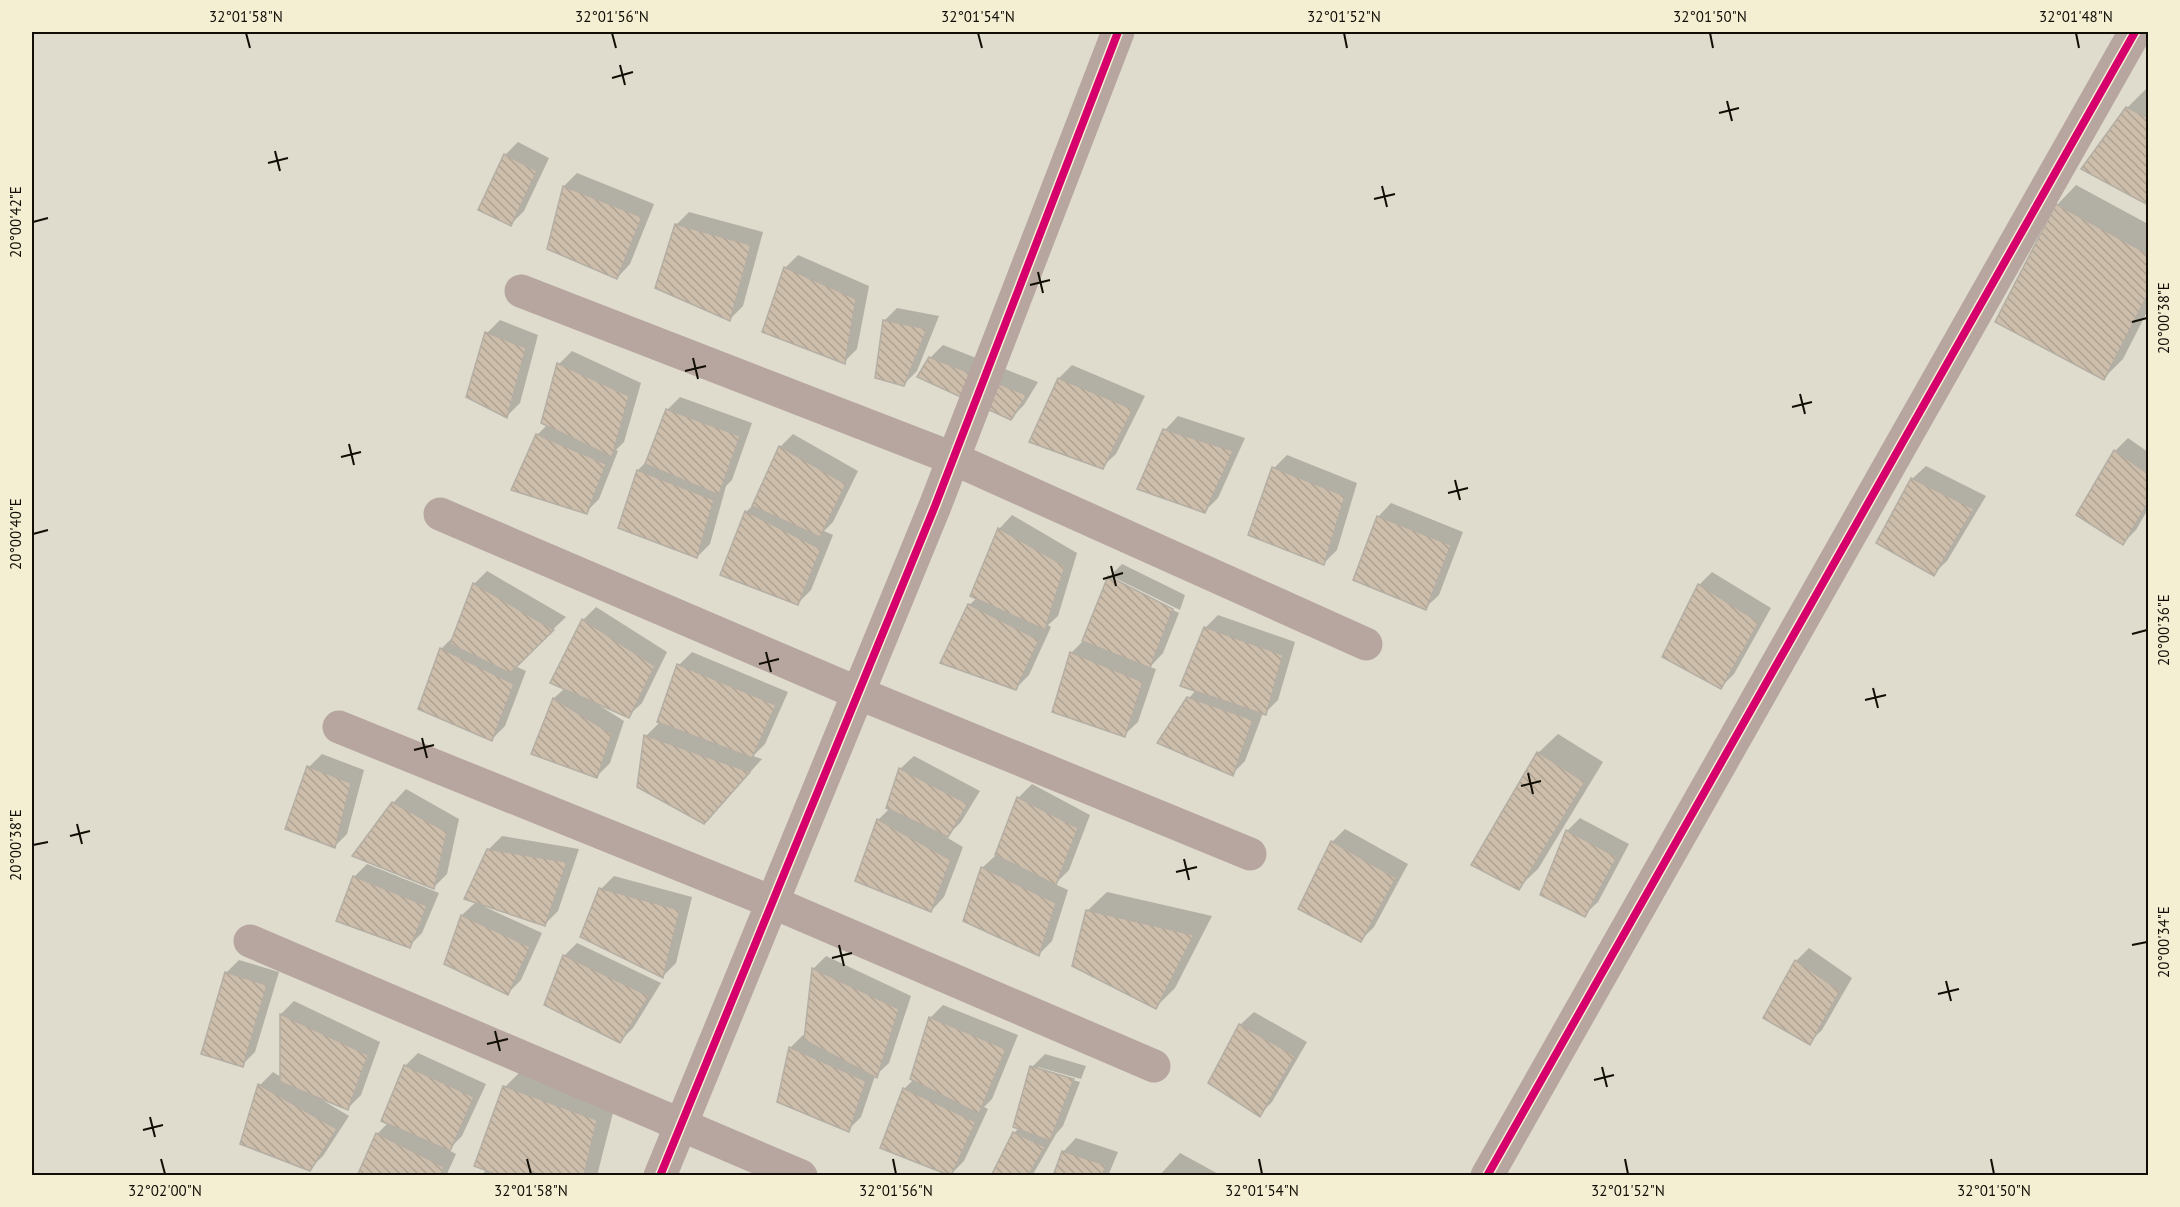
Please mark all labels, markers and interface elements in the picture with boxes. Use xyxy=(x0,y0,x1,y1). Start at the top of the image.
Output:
text: 32°01'58"N xyxy=(209,7,283,26)
text: 32°01'56"N xyxy=(575,7,649,26)
text: 32°01'54"N xyxy=(941,7,1015,26)
text: 32°01'52"N xyxy=(1307,7,1381,26)
text: 32°01'50"N xyxy=(1673,7,1747,26)
text: 32°01'48"N xyxy=(2039,7,2113,26)
text: 20°00'42"E xyxy=(6,186,25,258)
text: 20°00'38"E xyxy=(2154,282,2173,354)
text: 20°00'40"E xyxy=(6,498,25,570)
text: 20°00'36"E xyxy=(2154,594,2173,666)
text: 20°00'38"E xyxy=(6,809,25,881)
text: 20°00'34"E xyxy=(2154,906,2173,978)
text: 32°02'00"N xyxy=(128,1181,202,1200)
text: 32°01'58"N xyxy=(494,1181,568,1200)
text: 32°01'56"N xyxy=(859,1181,933,1200)
text: 32°01'54"N xyxy=(1225,1181,1299,1200)
text: 32°01'52"N xyxy=(1591,1181,1665,1200)
text: 32°01'50"N xyxy=(1957,1181,2031,1200)

